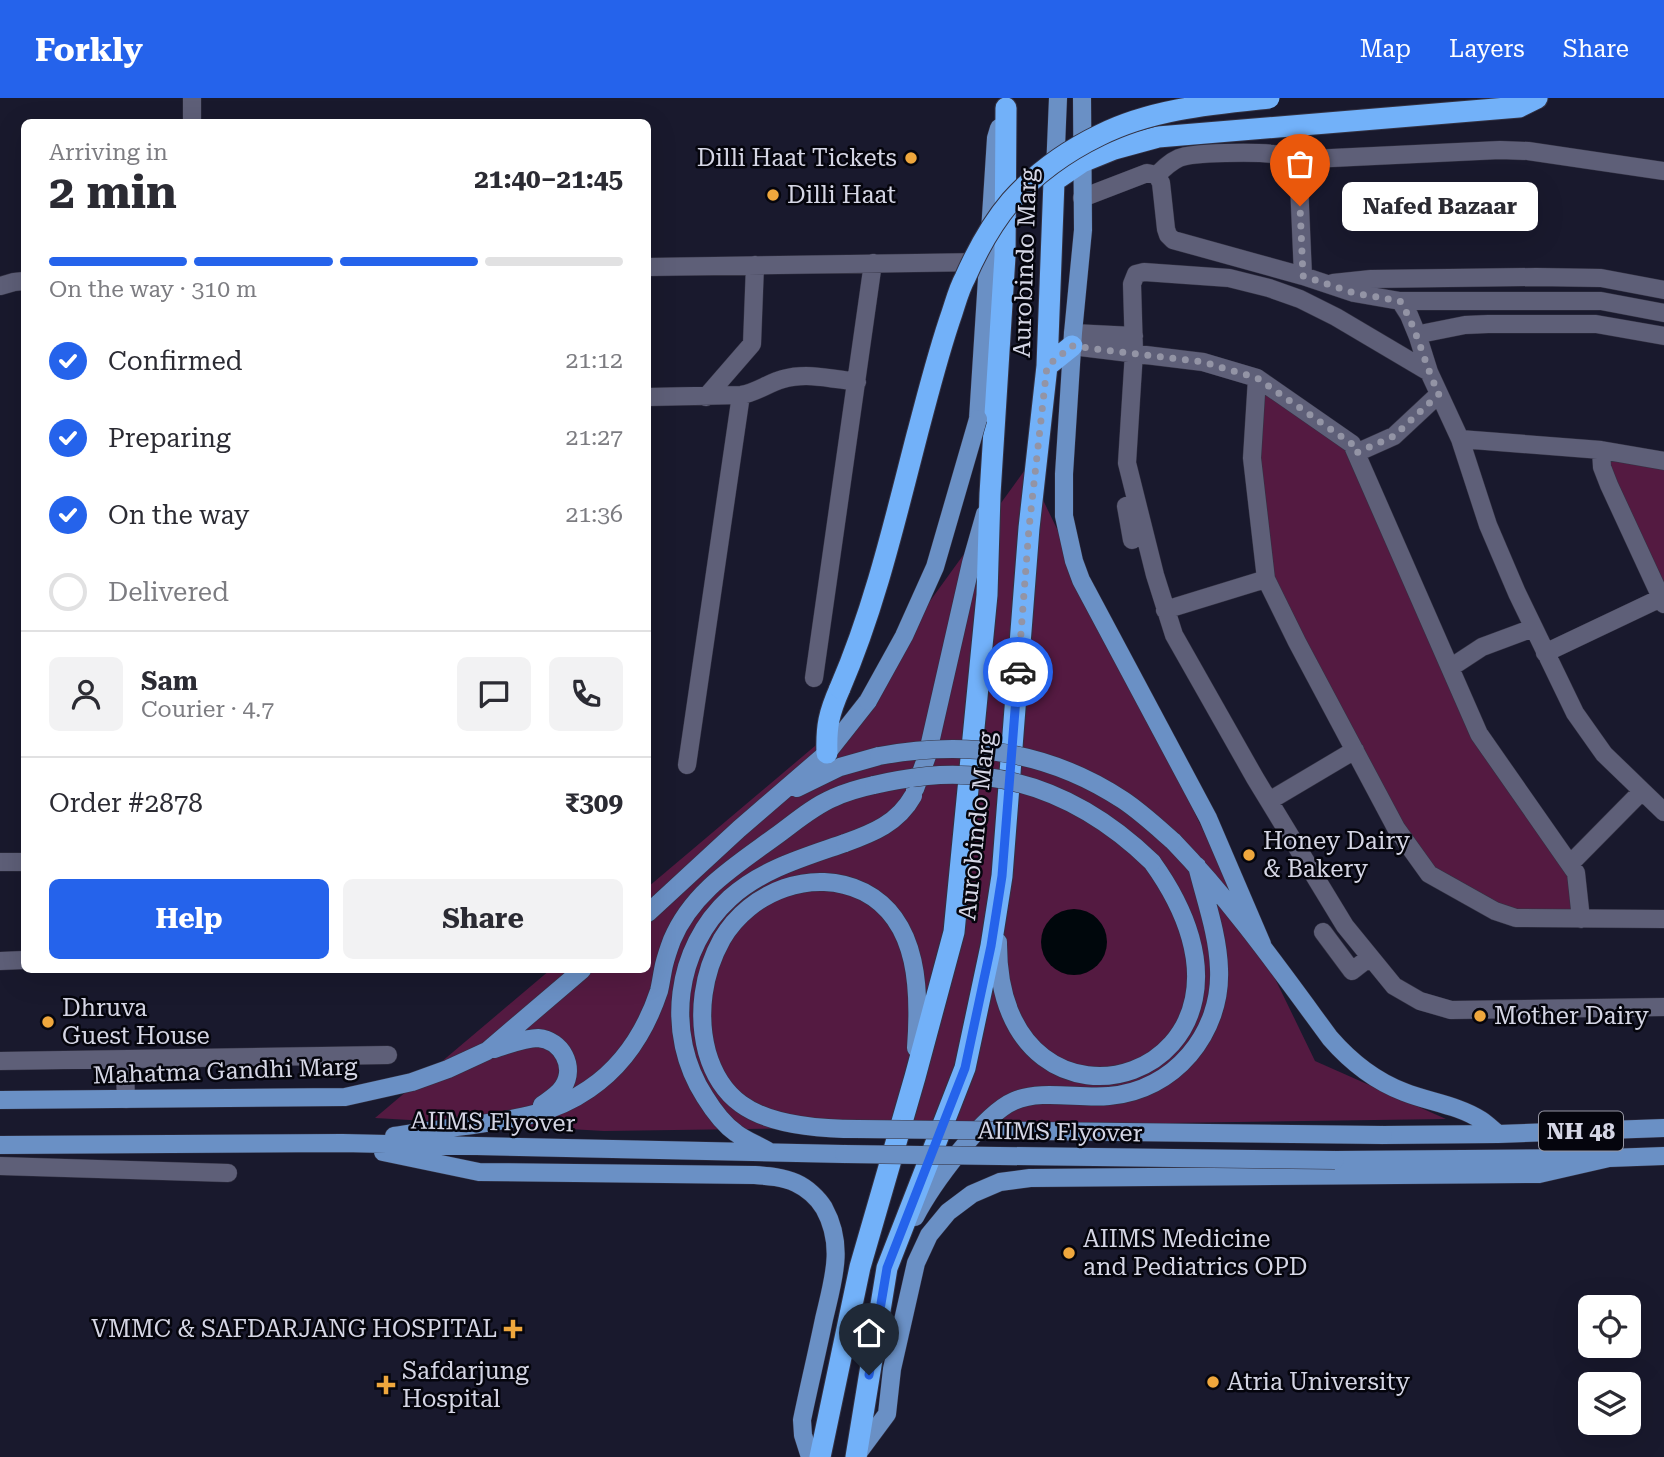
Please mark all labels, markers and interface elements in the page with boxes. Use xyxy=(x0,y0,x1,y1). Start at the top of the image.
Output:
text: Forkly xyxy=(35,30,143,69)
text: Map xyxy=(1360,35,1411,63)
text: Layers xyxy=(1449,35,1525,63)
text: Share xyxy=(1563,35,1629,63)
pin xyxy=(1270,134,1330,206)
text: Arriving in xyxy=(49,139,168,166)
place label: Dilli Haat Tickets xyxy=(697,144,897,172)
icon: bag xyxy=(1281,145,1319,183)
marker: Dilli Haat Tickets xyxy=(903,150,919,166)
text: 21:40–21:45 xyxy=(474,164,623,194)
text: 2 min xyxy=(49,165,177,219)
street label: Aurobindo Marg xyxy=(1008,167,1042,358)
place label: Dilli Haat xyxy=(787,181,896,209)
callout: Nafed Bazaar xyxy=(1342,182,1538,230)
marker: Dilli Haat xyxy=(765,187,781,203)
text: Nafed Bazaar xyxy=(1363,193,1517,220)
text: On the way · 310 m xyxy=(49,276,257,303)
icon: check xyxy=(49,342,87,380)
text: Confirmed xyxy=(108,346,243,376)
text: 21:12 xyxy=(566,347,623,374)
icon: check xyxy=(49,419,87,457)
text: Preparing xyxy=(108,423,231,453)
text: 21:27 xyxy=(566,424,623,451)
icon: check xyxy=(49,496,87,534)
text: On the way xyxy=(108,500,249,530)
text: 21:36 xyxy=(566,501,623,528)
text: Delivered xyxy=(108,577,229,607)
courier xyxy=(983,637,1053,707)
icon: car xyxy=(999,653,1037,691)
button: person xyxy=(49,657,123,731)
button: chat xyxy=(457,657,531,731)
button: phone xyxy=(549,657,623,731)
text: Sam xyxy=(141,666,198,696)
text: Courier · 4.7 xyxy=(141,696,274,723)
street label: Aurobindo Marg xyxy=(953,730,1001,922)
text: Order #2878 xyxy=(49,788,203,818)
text: ₹309 xyxy=(565,788,623,818)
place label: Honey Dairy & Bakery xyxy=(1263,827,1411,883)
marker: Honey Dairy & Bakery xyxy=(1241,847,1257,863)
button: Help xyxy=(49,879,329,959)
button: Share xyxy=(343,879,623,959)
place label: Dhruva Guest House xyxy=(62,994,210,1050)
place label: Mother Dairy xyxy=(1494,1002,1649,1030)
marker: Mother Dairy xyxy=(1472,1008,1488,1024)
marker: Dhruva Guest House xyxy=(40,1014,56,1030)
street label: Mahatma Gandhi Marg xyxy=(92,1052,358,1090)
street label: AIIMS Flyover xyxy=(410,1107,576,1137)
road number: NH 48 xyxy=(1539,1112,1623,1150)
street label: AIIMS Flyover xyxy=(977,1117,1143,1147)
place label: AIIMS Medicine and Pediatrics OPD xyxy=(1083,1225,1307,1281)
marker: AIIMS Medicine and Pediatrics OPD xyxy=(1061,1245,1077,1261)
map controls xyxy=(1578,1295,1641,1435)
button: locate xyxy=(1578,1295,1641,1358)
pin xyxy=(839,1303,899,1375)
icon: home xyxy=(850,1314,888,1352)
place label: VMMC & SAFDARJANG HOSPITAL xyxy=(91,1315,497,1343)
marker: VMMC & SAFDARJANG HOSPITAL xyxy=(503,1319,523,1339)
place label: Safdarjung Hospital xyxy=(402,1357,529,1413)
place label: Atria University xyxy=(1227,1368,1411,1396)
button: layers xyxy=(1578,1372,1641,1435)
marker: Atria University xyxy=(1205,1374,1221,1390)
marker: Safdarjung Hospital xyxy=(376,1375,396,1395)

